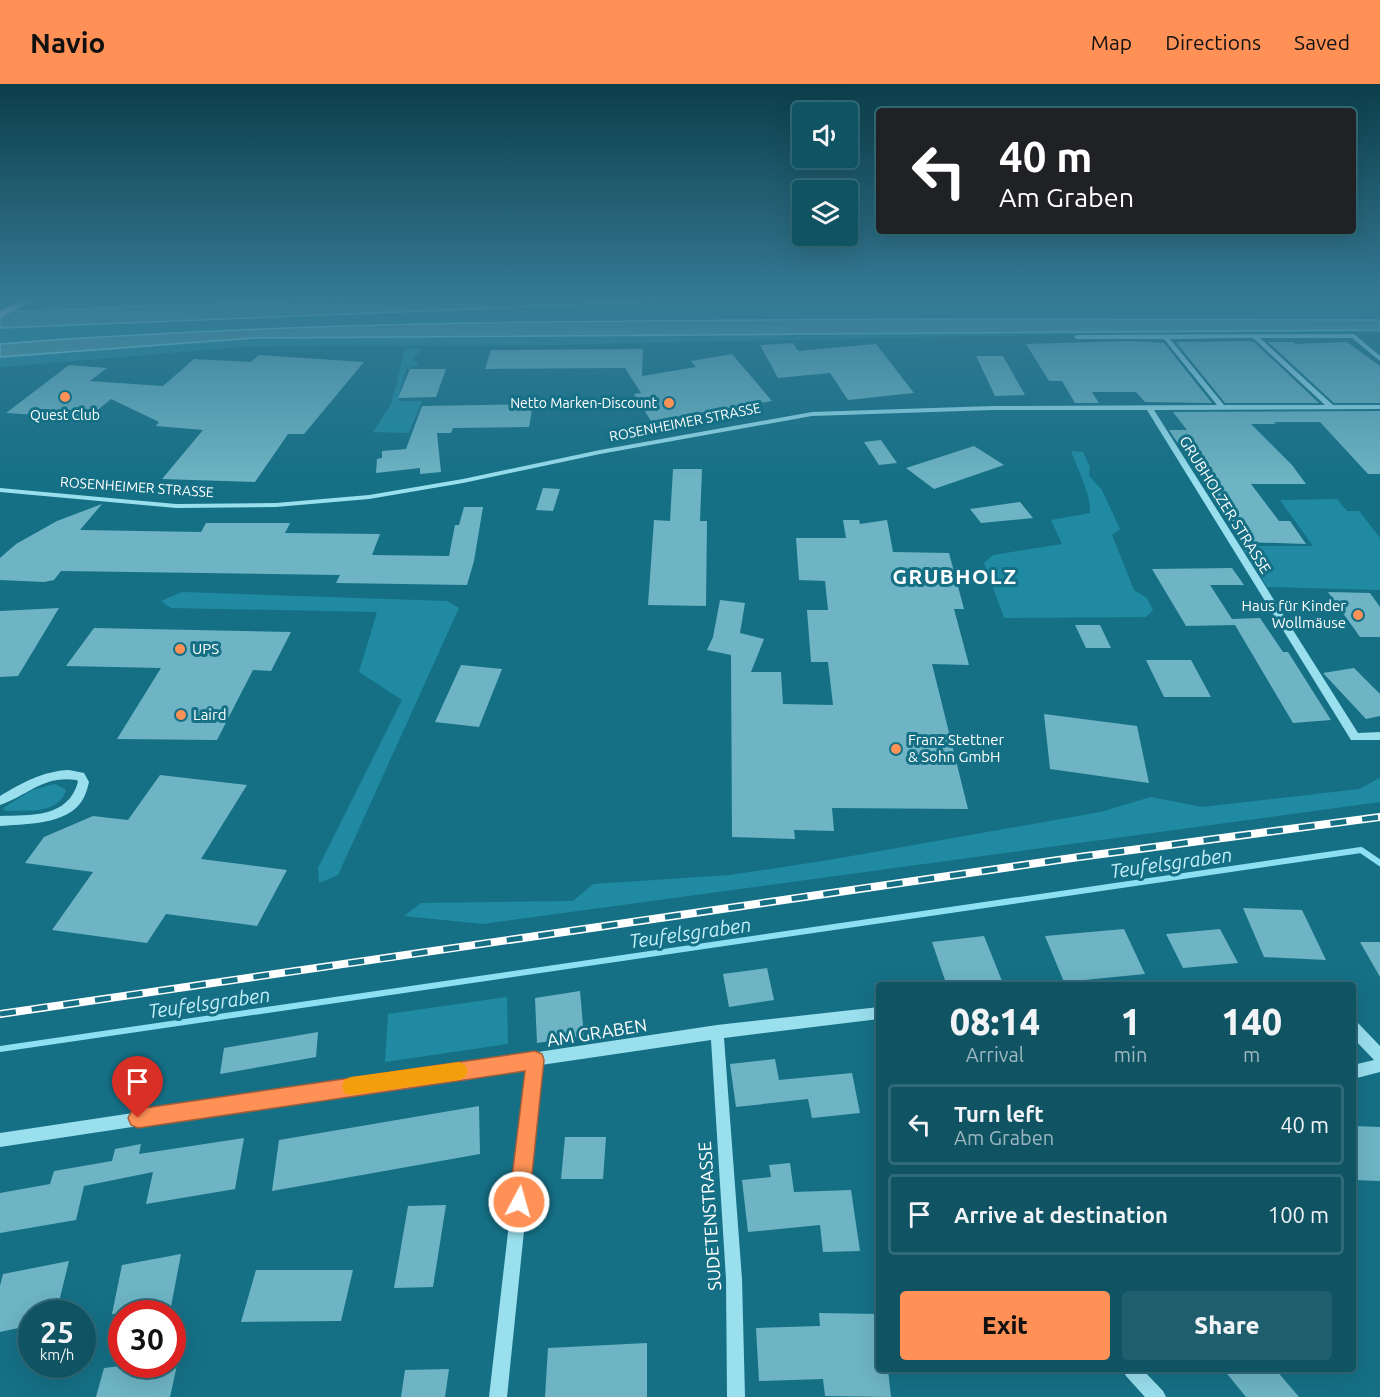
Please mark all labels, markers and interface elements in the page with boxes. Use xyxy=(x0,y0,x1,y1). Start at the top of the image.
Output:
text: Navio xyxy=(30,27,105,58)
text: Map xyxy=(1091,30,1132,54)
text: Directions xyxy=(1165,30,1261,54)
text: Saved xyxy=(1294,30,1350,54)
map controls xyxy=(792,102,858,246)
button: sound xyxy=(792,102,858,168)
icon: left xyxy=(900,132,978,210)
text: 40 m xyxy=(999,133,1093,180)
button: layers xyxy=(792,180,858,246)
text: Am Graben xyxy=(999,182,1134,212)
marker: Quest Club xyxy=(58,390,72,404)
place label: Netto Marken-Discount xyxy=(510,395,657,411)
marker: Netto Marken-Discount xyxy=(662,396,676,410)
street label: ROSENHEIMER STRASSE xyxy=(608,399,762,445)
place label: Quest Club xyxy=(30,407,100,423)
street label: GRUBHOLZER STRASSE xyxy=(1176,433,1275,577)
street label: ROSENHEIMER STRASSE xyxy=(60,474,215,500)
district label: GRUBHOLZ xyxy=(892,564,1018,588)
place label: Haus für Kinder Wollmäuse xyxy=(1242,597,1346,631)
marker: Haus für Kinder Wollmäuse xyxy=(1351,608,1365,622)
place label: UPS xyxy=(192,640,219,657)
marker: UPS xyxy=(173,642,187,656)
place label: Laird xyxy=(193,706,226,723)
marker: Laird xyxy=(174,708,188,722)
place label: Franz Stettner & Sohn GmbH xyxy=(908,731,1005,765)
marker: Franz Stettner & Sohn GmbH xyxy=(889,742,903,756)
water label: Teufelsgraben xyxy=(1108,843,1234,882)
water label: Teufelsgraben xyxy=(627,913,753,952)
water label: Teufelsgraben xyxy=(146,983,272,1022)
text: 08:14 xyxy=(950,1001,1040,1042)
text: 1 xyxy=(1120,1001,1141,1042)
text: 140 xyxy=(1221,1001,1282,1042)
street label: AM GRABEN xyxy=(545,1014,648,1050)
text: Arrival xyxy=(966,1043,1024,1066)
text: min xyxy=(1114,1043,1147,1066)
text: m xyxy=(1243,1043,1260,1066)
pin xyxy=(112,1056,163,1118)
icon: arrive xyxy=(121,1065,154,1098)
text: Turn left xyxy=(954,1101,1044,1126)
icon: left xyxy=(903,1108,936,1141)
text: 40 m xyxy=(1280,1112,1329,1137)
text: Am Graben xyxy=(954,1126,1054,1149)
street label: SUDETENSTRASSE xyxy=(694,1141,724,1291)
position arrow xyxy=(487,1170,551,1234)
icon: arrive xyxy=(903,1198,936,1231)
text: Arrive at destination xyxy=(954,1202,1168,1227)
text: 100 m xyxy=(1268,1202,1329,1227)
button: Exit xyxy=(900,1291,1110,1360)
button: Share xyxy=(1122,1291,1332,1360)
speed limit sign: 30 xyxy=(108,1300,186,1378)
text: 25 xyxy=(40,1315,74,1349)
text: km/h xyxy=(40,1346,74,1363)

